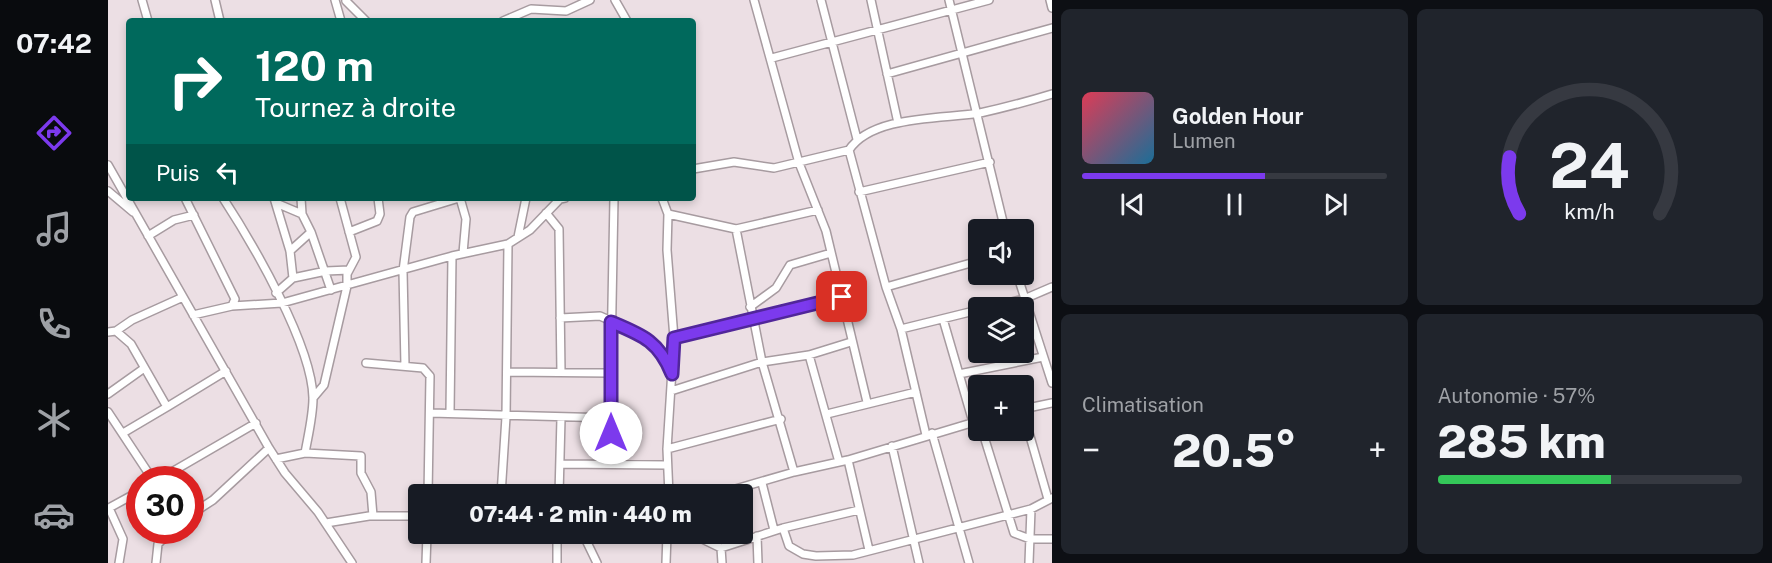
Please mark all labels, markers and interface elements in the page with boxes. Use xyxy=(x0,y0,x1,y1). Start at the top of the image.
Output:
text: 07:42 xyxy=(16,27,92,59)
text: 120 m xyxy=(255,41,374,90)
icon: right xyxy=(156,42,234,120)
text: Tournez à droite xyxy=(255,91,456,123)
text: Golden Hour xyxy=(1172,103,1303,129)
icon: directions xyxy=(33,112,75,154)
text: Lumen xyxy=(1172,129,1236,153)
text: 24 xyxy=(1549,129,1630,202)
icon: left xyxy=(211,156,244,189)
text: Puis xyxy=(156,160,199,186)
icon: previous xyxy=(1116,188,1149,221)
icon: pause xyxy=(1218,188,1251,221)
icon: next xyxy=(1319,188,1352,221)
text: km/h xyxy=(1565,199,1615,224)
icon: music xyxy=(33,208,75,250)
map controls xyxy=(968,219,1034,441)
button: sound xyxy=(968,219,1034,285)
pin xyxy=(816,271,867,322)
icon: arrive xyxy=(825,280,858,313)
button: layers xyxy=(968,297,1034,363)
icon: phone xyxy=(33,303,75,345)
button: + xyxy=(968,375,1034,441)
text: Autonomie · 57% xyxy=(1438,384,1595,408)
text: Climatisation xyxy=(1082,393,1204,417)
icon: climate xyxy=(33,399,75,441)
position arrow xyxy=(579,401,643,465)
text: 285 km xyxy=(1438,415,1606,468)
text: 20.5° xyxy=(1172,424,1297,477)
text: − xyxy=(1082,431,1100,469)
text: + xyxy=(1368,431,1387,469)
speed limit sign: 30 xyxy=(126,466,204,544)
icon: car xyxy=(33,494,75,536)
text: 07:44 · 2 min · 440 m xyxy=(469,501,692,527)

